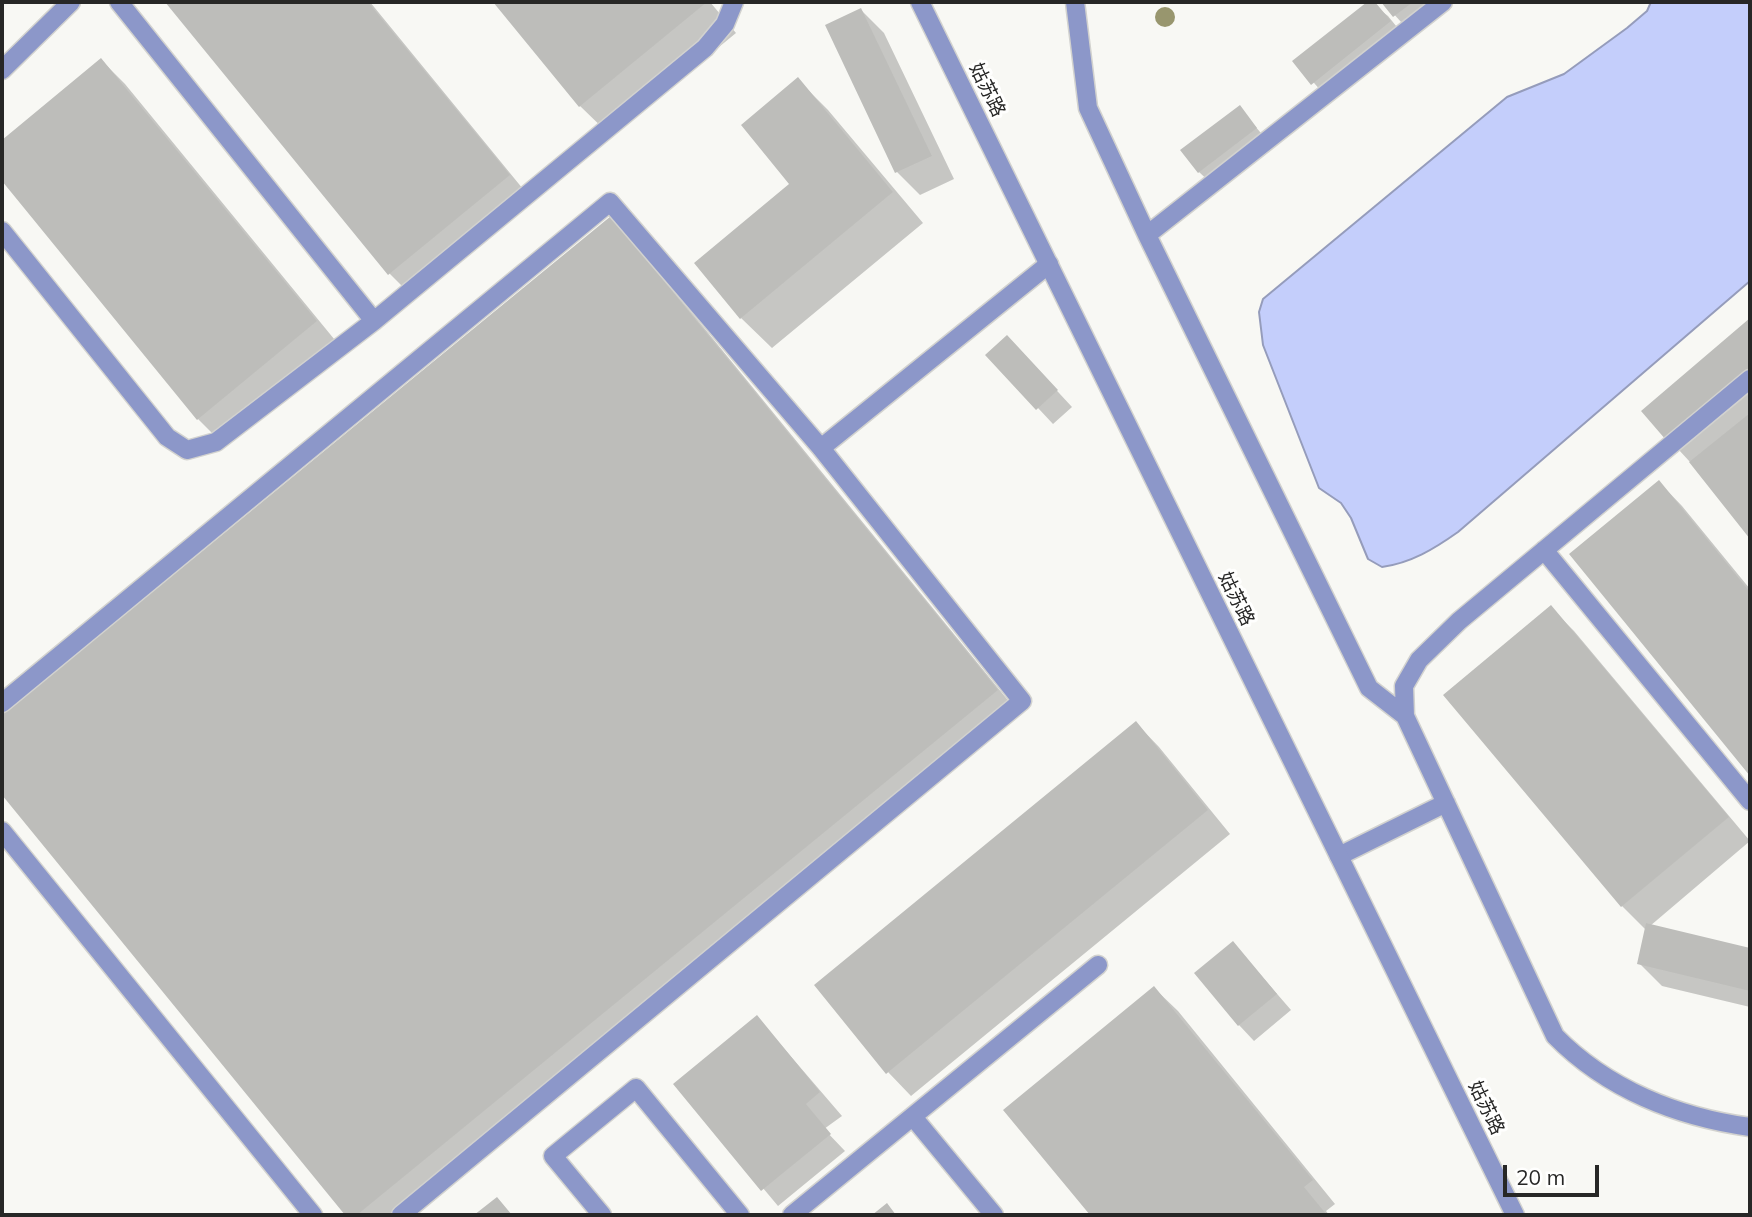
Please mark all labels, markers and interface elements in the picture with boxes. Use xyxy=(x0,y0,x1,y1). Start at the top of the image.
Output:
street label: 姑苏路 xyxy=(964,59,1010,121)
street label: 姑苏路 xyxy=(1213,568,1259,630)
street label: 姑苏路 xyxy=(1463,1077,1509,1139)
scale bar xyxy=(1507,1150,1603,1194)
text: 20 m xyxy=(1516,1164,1565,1190)

